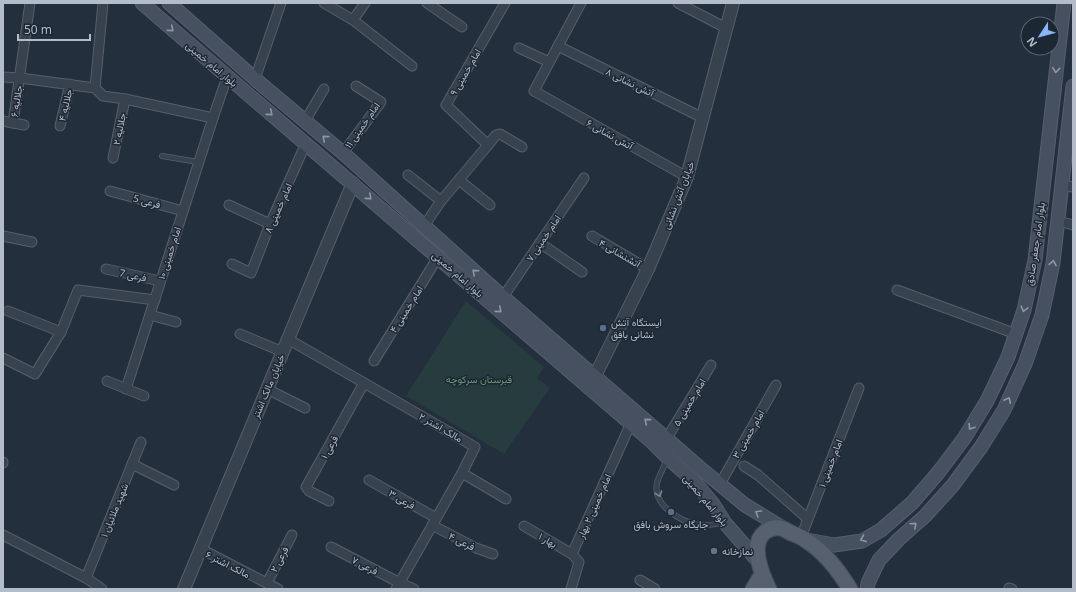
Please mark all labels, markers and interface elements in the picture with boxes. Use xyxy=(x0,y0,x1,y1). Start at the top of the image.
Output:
scale bar xyxy=(18,16,90,42)
north arrow xyxy=(1020,16,1060,56)
text: 50 m xyxy=(24,21,52,38)
one-way arrow xyxy=(166,24,174,31)
text: N xyxy=(1023,34,1040,50)
street label: بلوار امام خمینی xyxy=(183,38,241,90)
street label: امام خمینی ۹ xyxy=(446,46,484,98)
street label: آتش نشانی ۸ xyxy=(603,64,657,100)
one-way arrow xyxy=(1052,67,1061,73)
street label: جلالیه ۶ xyxy=(7,84,25,118)
street label: جلالیه ۴ xyxy=(54,87,76,123)
street label: امام خمینی ۱۱ xyxy=(341,99,383,151)
one-way arrow xyxy=(266,108,273,115)
street label: جلالیه ۲ xyxy=(109,112,129,146)
street label: آتش نشانی ۶ xyxy=(584,115,636,153)
one-way arrow xyxy=(323,136,330,143)
street label: خیابان آتش نشانی xyxy=(659,159,698,231)
street label: امام خمینی ۸ xyxy=(261,181,295,235)
street label: فرعی 5 xyxy=(132,191,163,211)
one-way arrow xyxy=(364,193,372,200)
street label: بلوار امام جعفر صادق xyxy=(1022,201,1048,287)
street label: امام خمینی ۷ xyxy=(522,212,564,264)
street label: امام خمینی ۱۰ xyxy=(154,225,184,281)
street label: آتشنشانی ۴ xyxy=(596,235,644,271)
street label: بلوار امام خمینی xyxy=(429,248,487,300)
one-way arrow xyxy=(1048,260,1057,266)
street label: فرعی 7 xyxy=(118,265,148,285)
one-way arrow xyxy=(472,269,480,276)
street label: امام خمینی ۴ xyxy=(386,283,426,335)
one-way arrow xyxy=(494,306,502,313)
one-way arrow xyxy=(1020,306,1028,312)
place label: ایستگاه آتش نشانی بافق xyxy=(611,315,662,341)
marker: ایستگاه آتش نشانی بافق xyxy=(598,323,608,333)
street label: خیابان مالک اشتر xyxy=(248,352,288,421)
park label: قبرستان سرکوچه xyxy=(446,372,513,387)
street label: امام خمینی ۵ xyxy=(669,376,709,428)
one-way arrow xyxy=(1003,396,1011,404)
street label: امام خمینی ۳ xyxy=(728,407,768,461)
street label: مالک اشتر ۲ xyxy=(417,409,465,445)
one-way arrow xyxy=(644,418,652,425)
one-way arrow xyxy=(968,423,976,430)
street label: فرعی ۱ xyxy=(317,432,341,461)
street label: امام خمینی ۱ xyxy=(814,437,846,489)
street label: بلوار امام خمینی xyxy=(680,471,732,529)
street label: امام خمینی ۲ بهار xyxy=(573,472,614,541)
street label: شهید ملائیان ۱ xyxy=(97,481,131,539)
street label: فرعی ۳ xyxy=(386,486,418,512)
one-way arrow xyxy=(655,491,663,498)
marker: جایگاه سروش بافق xyxy=(666,507,676,517)
one-way arrow xyxy=(755,510,762,517)
place label: جایگاه سروش بافق xyxy=(634,517,709,531)
one-way arrow xyxy=(909,523,917,530)
street label: فرعی ۴ xyxy=(446,529,478,554)
street label: بهار ۱ xyxy=(536,529,560,551)
one-way arrow xyxy=(859,535,866,543)
street label: فرعی ۲ xyxy=(266,543,292,574)
place label: نمازخانه xyxy=(722,544,753,558)
marker: نمازخانه xyxy=(709,546,719,556)
street label: مالک اشتر ۶ xyxy=(203,547,253,581)
street label: فرعی ۷ xyxy=(349,552,381,578)

